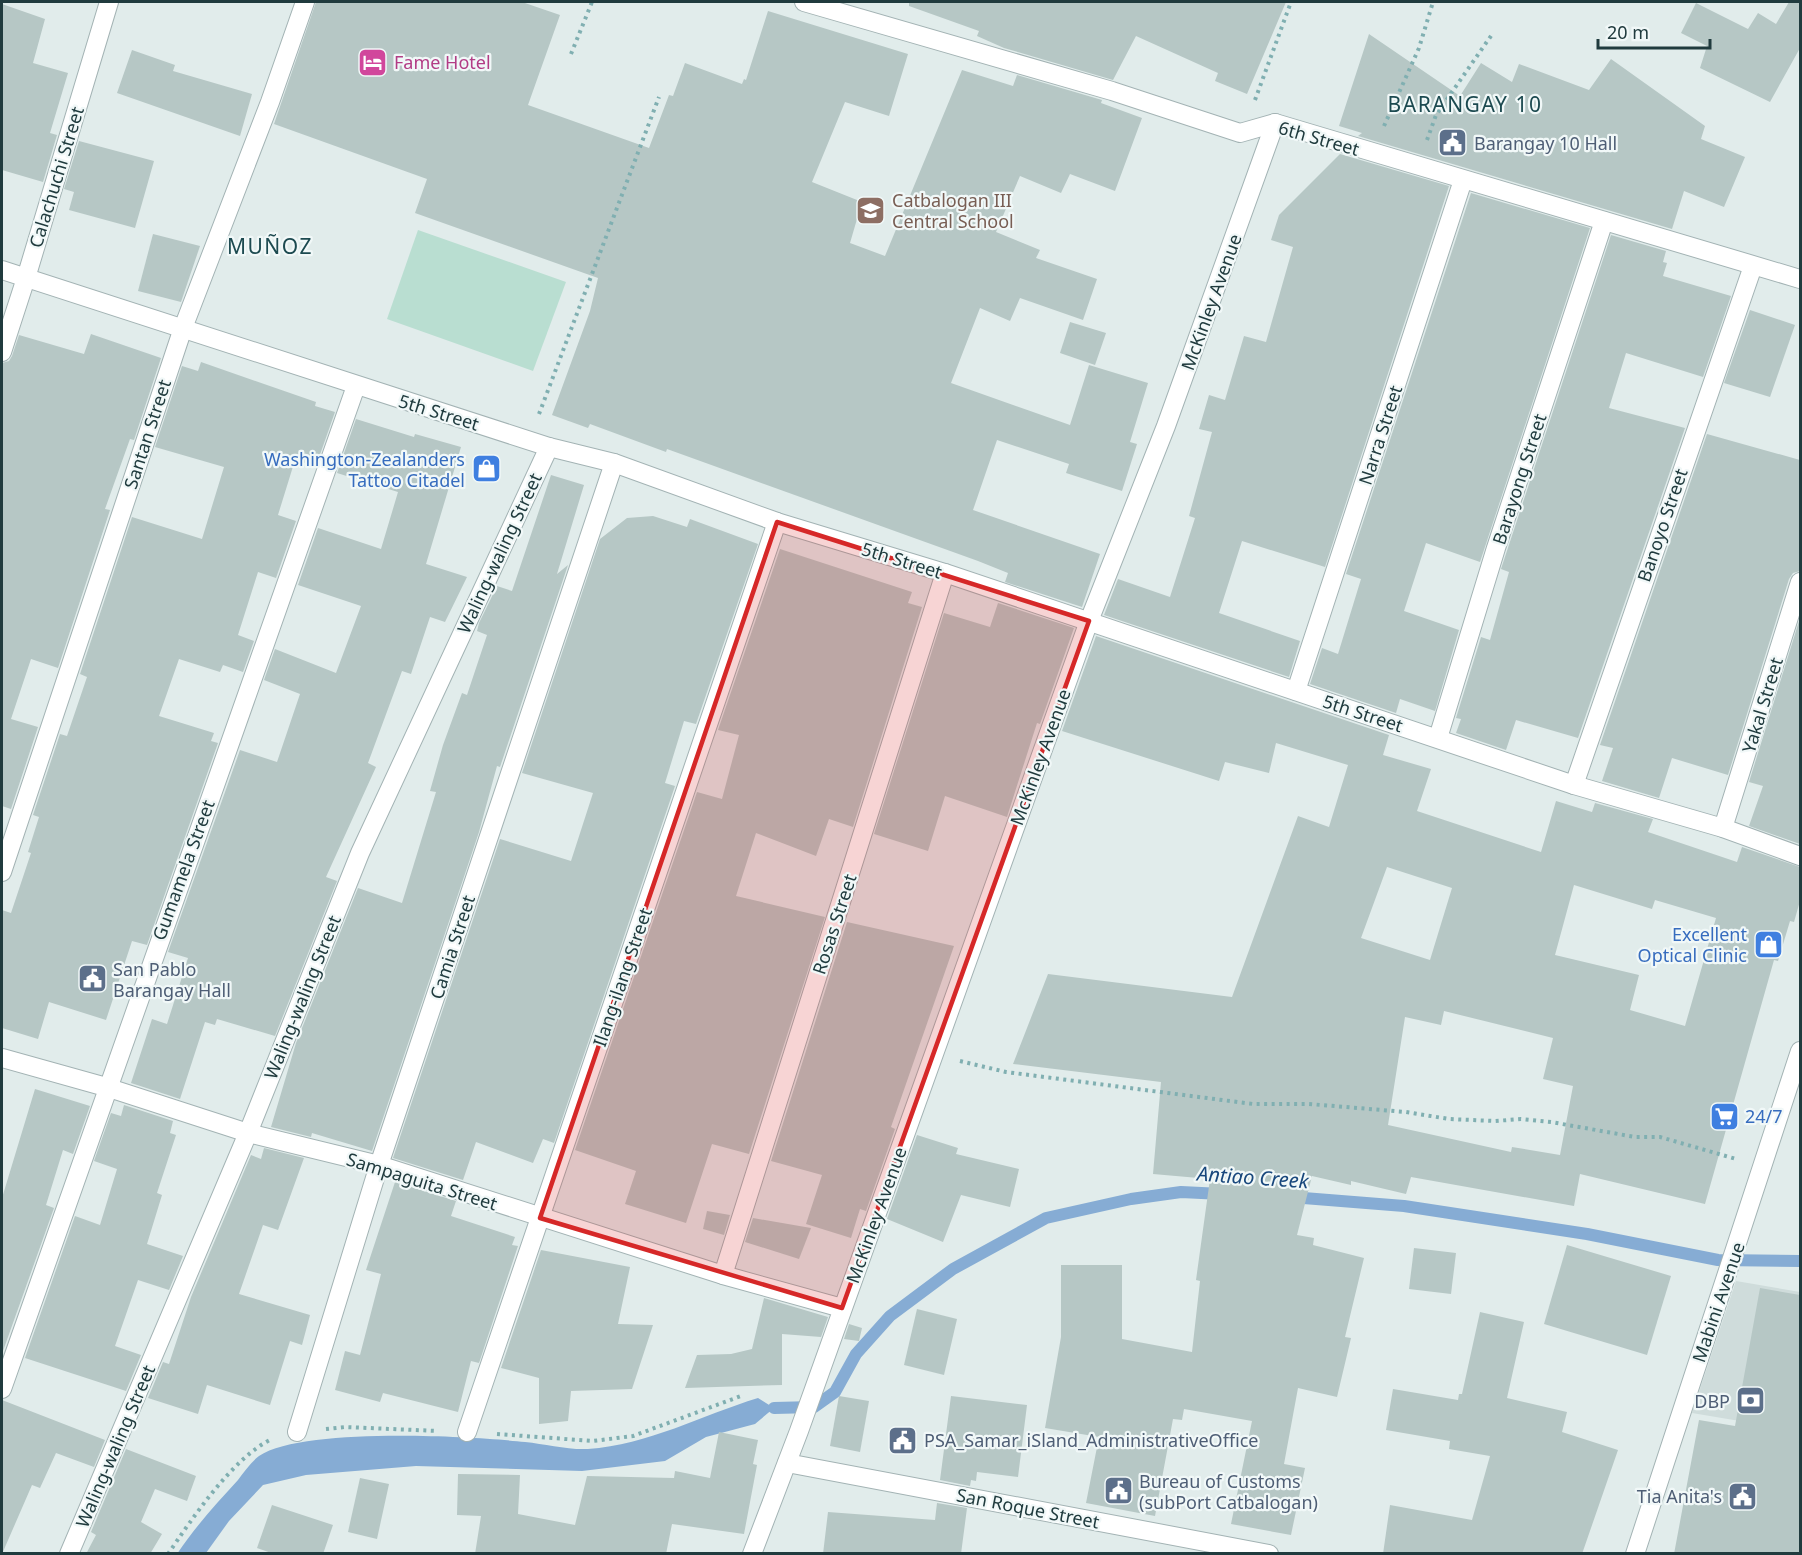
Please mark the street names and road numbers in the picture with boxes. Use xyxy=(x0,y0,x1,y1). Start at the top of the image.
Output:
street label: Calachuchi Street xyxy=(23,103,89,251)
street label: 6th Street xyxy=(1276,115,1363,161)
street label: McKinley Avenue xyxy=(1175,231,1247,373)
street label: Santan Street xyxy=(118,376,176,492)
street label: Narra Street xyxy=(1353,382,1408,488)
street label: 5th Street xyxy=(396,388,483,436)
street label: Barayong Street xyxy=(1487,410,1552,547)
street label: Banoyo Street xyxy=(1631,465,1693,585)
street label: Waling-waling Street xyxy=(451,468,547,637)
street label: 5th Street xyxy=(859,536,946,584)
street label: Yakal Street xyxy=(1736,654,1788,756)
street label: McKinley Avenue xyxy=(1004,686,1076,828)
street label: 5th Street xyxy=(1320,689,1407,737)
street label: Gumamela Street xyxy=(146,796,220,944)
street label: Rosas Street xyxy=(806,870,862,977)
street label: Camia Street xyxy=(424,891,480,1002)
street label: Ilang-ilang Street xyxy=(587,904,657,1050)
street label: Waling-waling Street xyxy=(258,911,346,1082)
street label: McKinley Avenue xyxy=(840,1144,912,1286)
street label: Sampaguita Street xyxy=(344,1147,501,1215)
street label: Mabini Avenue xyxy=(1686,1239,1750,1365)
street label: Waling-waling Street xyxy=(70,1361,160,1531)
street label: San Roque Street xyxy=(954,1482,1102,1534)

